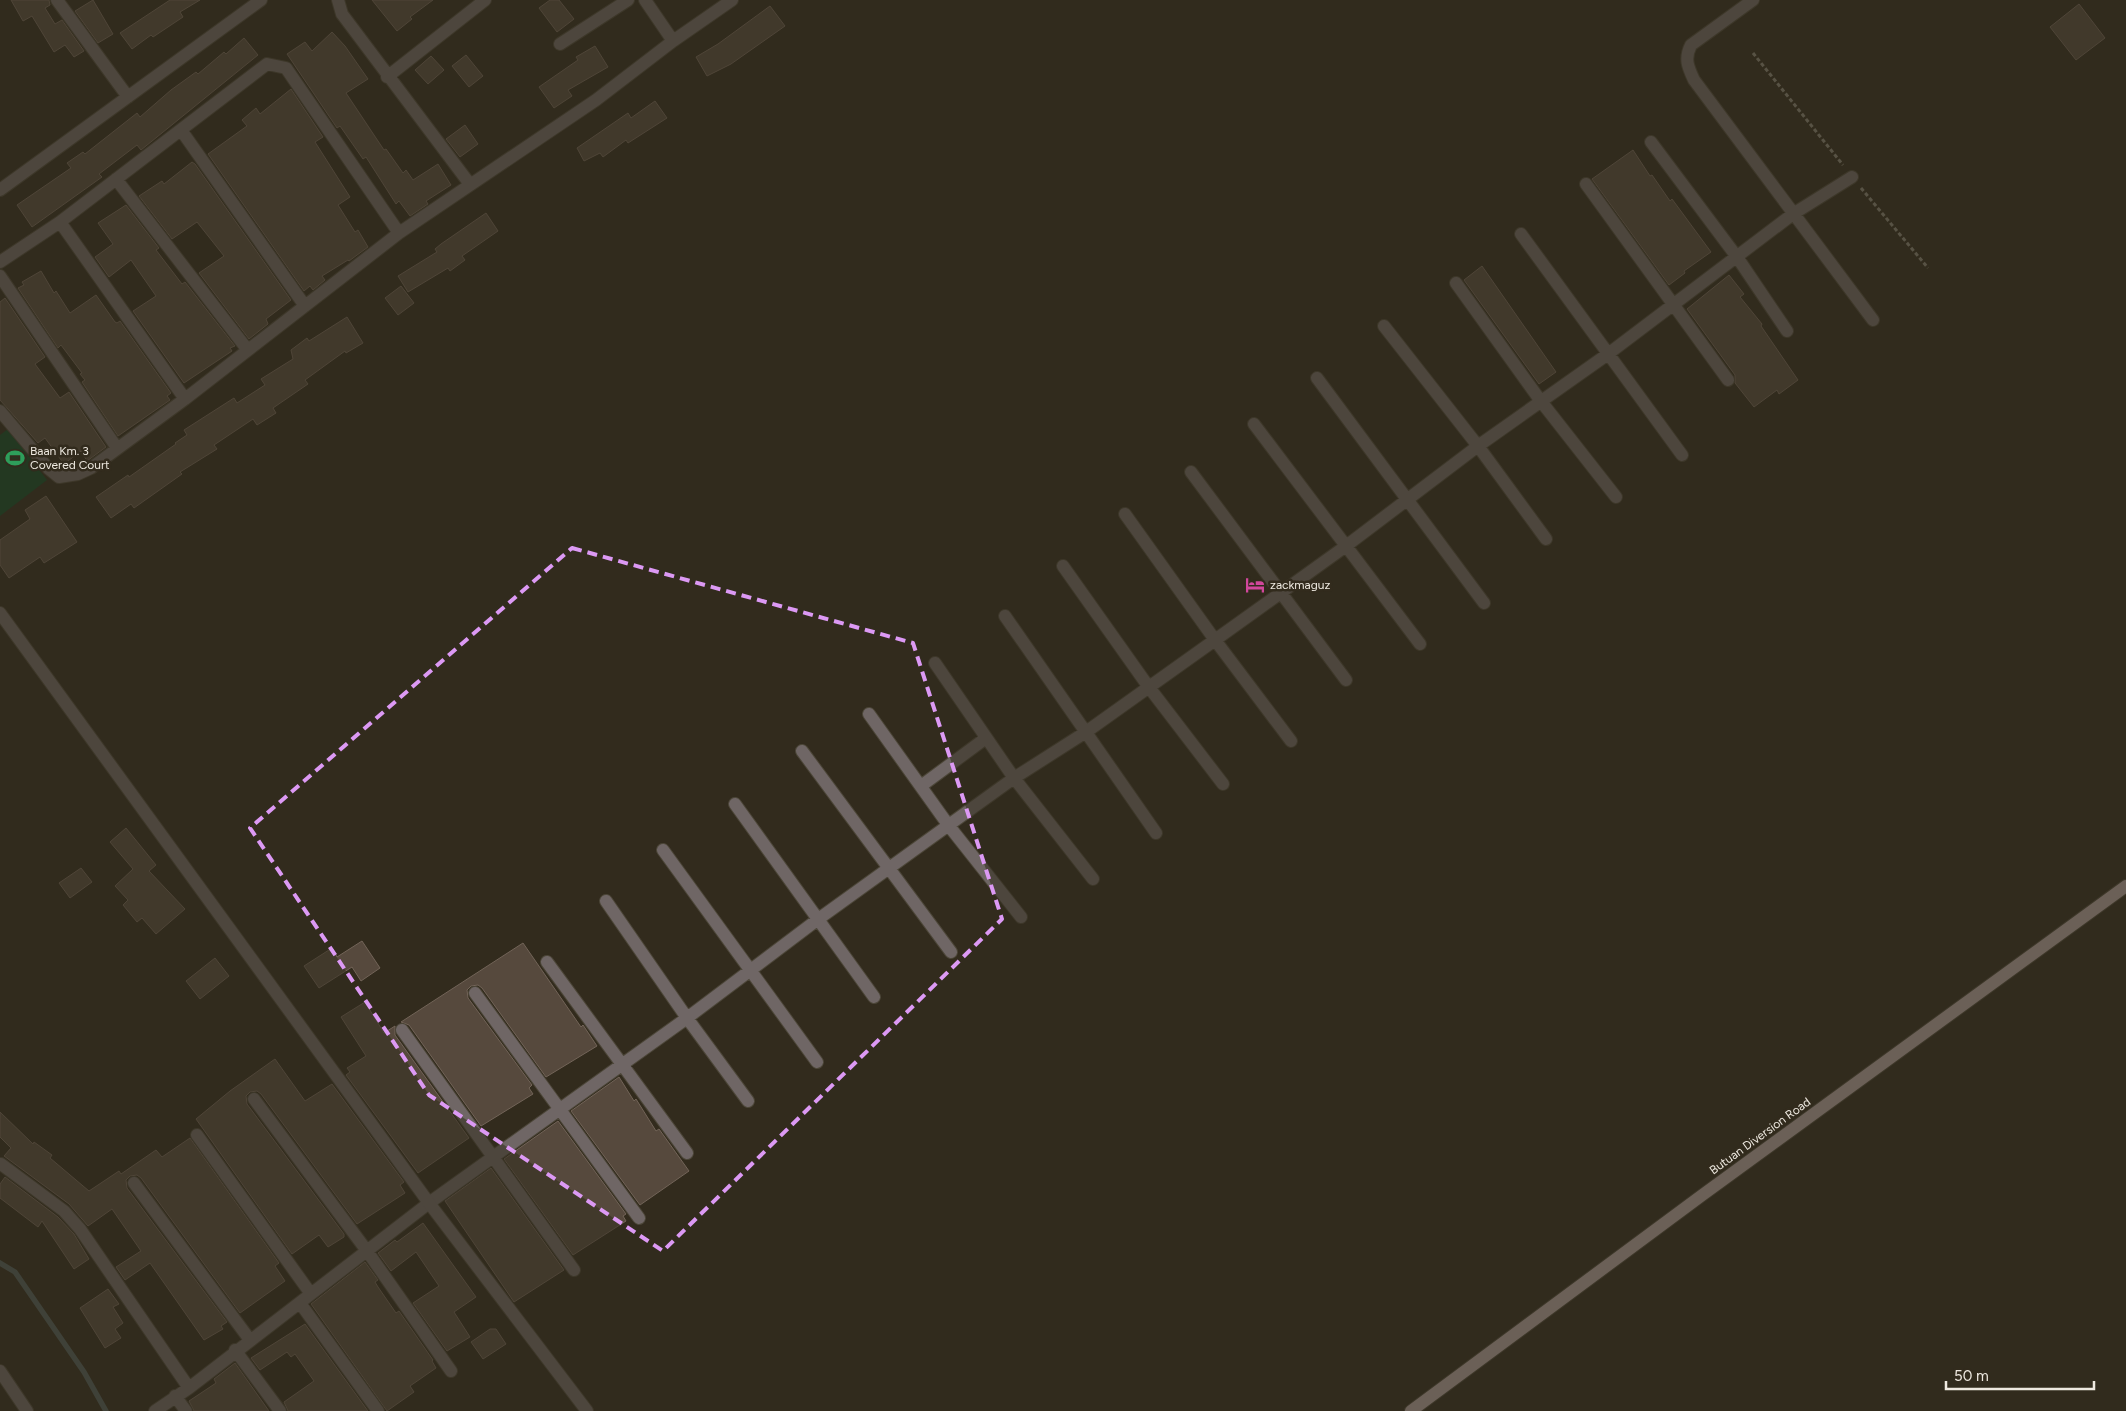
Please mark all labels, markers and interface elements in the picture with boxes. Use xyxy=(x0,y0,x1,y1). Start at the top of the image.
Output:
place label: Baan Km. 3 Covered Court xyxy=(30,444,110,472)
sports icon: Baan Km. 3 Covered Court xyxy=(4,447,26,469)
hotel icon: zackmaguz xyxy=(1244,574,1266,596)
place label: zackmaguz xyxy=(1270,578,1330,592)
street label: Butuan Diversion Road xyxy=(1707,1095,1813,1177)
scale bar xyxy=(1946,1358,2094,1390)
text: 50 m xyxy=(1954,1367,1989,1385)

